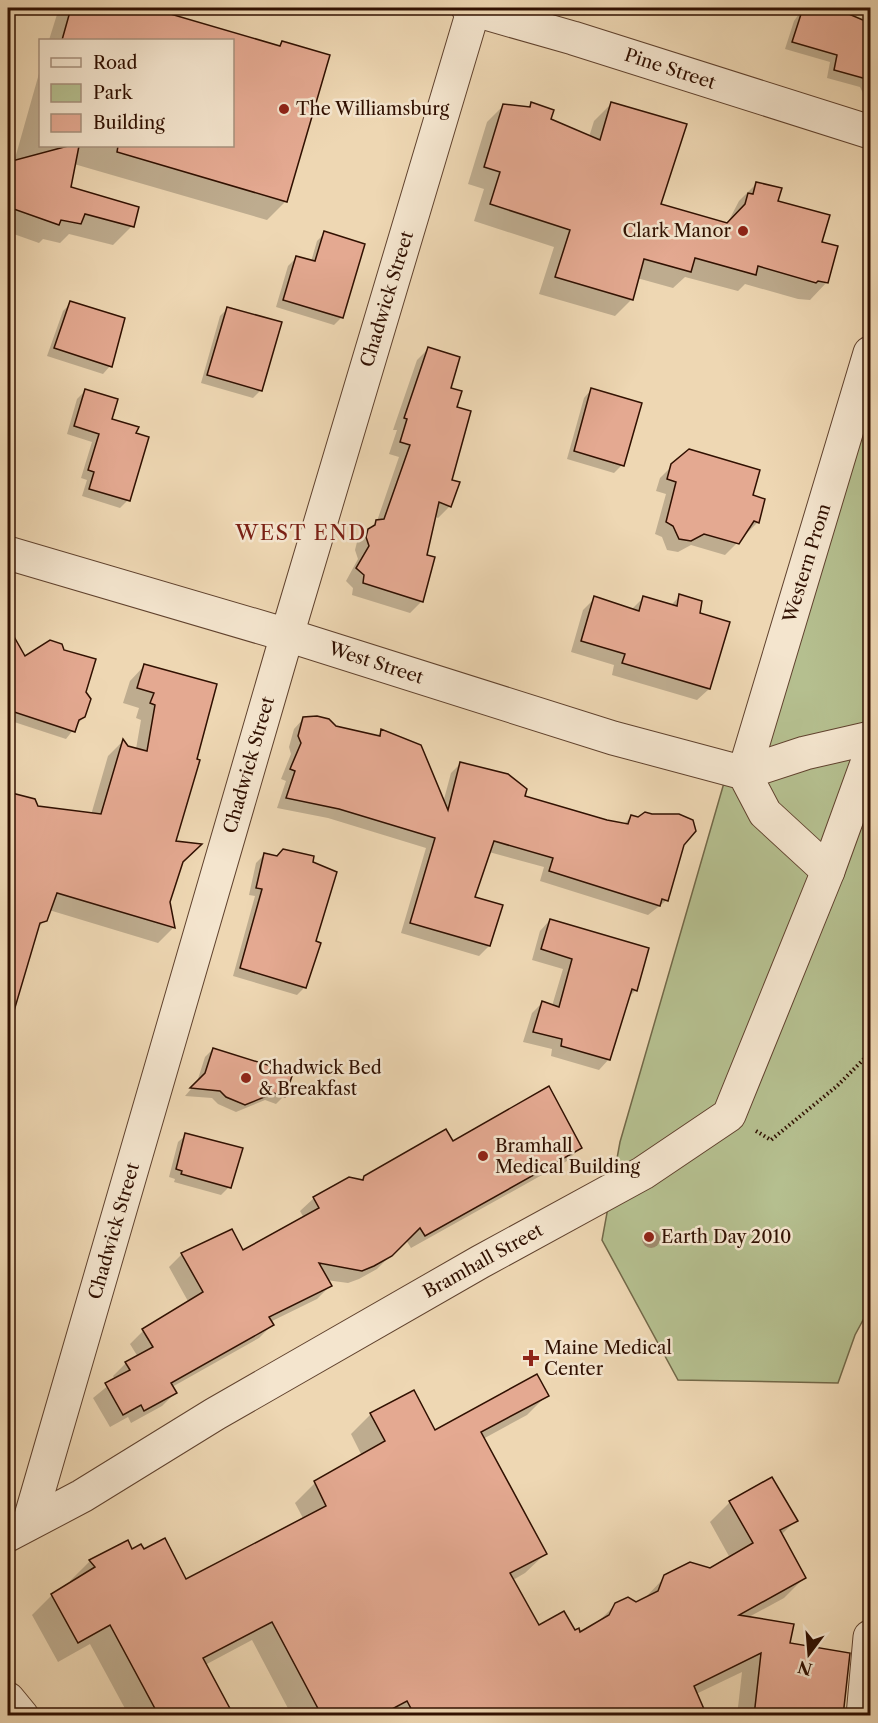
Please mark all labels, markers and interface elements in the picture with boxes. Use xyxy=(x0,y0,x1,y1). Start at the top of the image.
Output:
legend xyxy=(39,39,234,147)
street label: Pine Street xyxy=(622,44,719,94)
text: Road xyxy=(93,52,138,74)
text: Park xyxy=(93,82,134,104)
place label: The Williamsburg xyxy=(296,98,450,120)
marker: The Williamsburg xyxy=(277,102,291,116)
text: Building xyxy=(93,112,165,134)
place label: Clark Manor xyxy=(622,220,731,242)
marker: Clark Manor xyxy=(736,224,750,238)
street label: Chadwick Street xyxy=(356,228,418,370)
street label: Western Prom xyxy=(778,501,836,626)
district label: WEST END xyxy=(234,520,367,545)
street label: West Street xyxy=(325,637,427,689)
street label: Chadwick Street xyxy=(219,694,279,836)
place label: Chadwick Bed & Breakfast xyxy=(258,1057,382,1100)
marker: Chadwick Bed & Breakfast xyxy=(239,1071,253,1085)
place label: Bramhall Medical Building xyxy=(495,1135,641,1178)
marker: Bramhall Medical Building xyxy=(476,1149,490,1163)
street label: Chadwick Street xyxy=(84,1160,144,1302)
street label: Bramhall Street xyxy=(419,1219,547,1303)
place label: Earth Day 2010 xyxy=(661,1226,792,1248)
marker: Earth Day 2010 xyxy=(642,1230,656,1244)
place label: Maine Medical Center xyxy=(544,1337,672,1380)
marker: Maine Medical Center xyxy=(522,1349,540,1367)
north arrow xyxy=(779,1624,839,1684)
text: N xyxy=(795,1657,814,1680)

